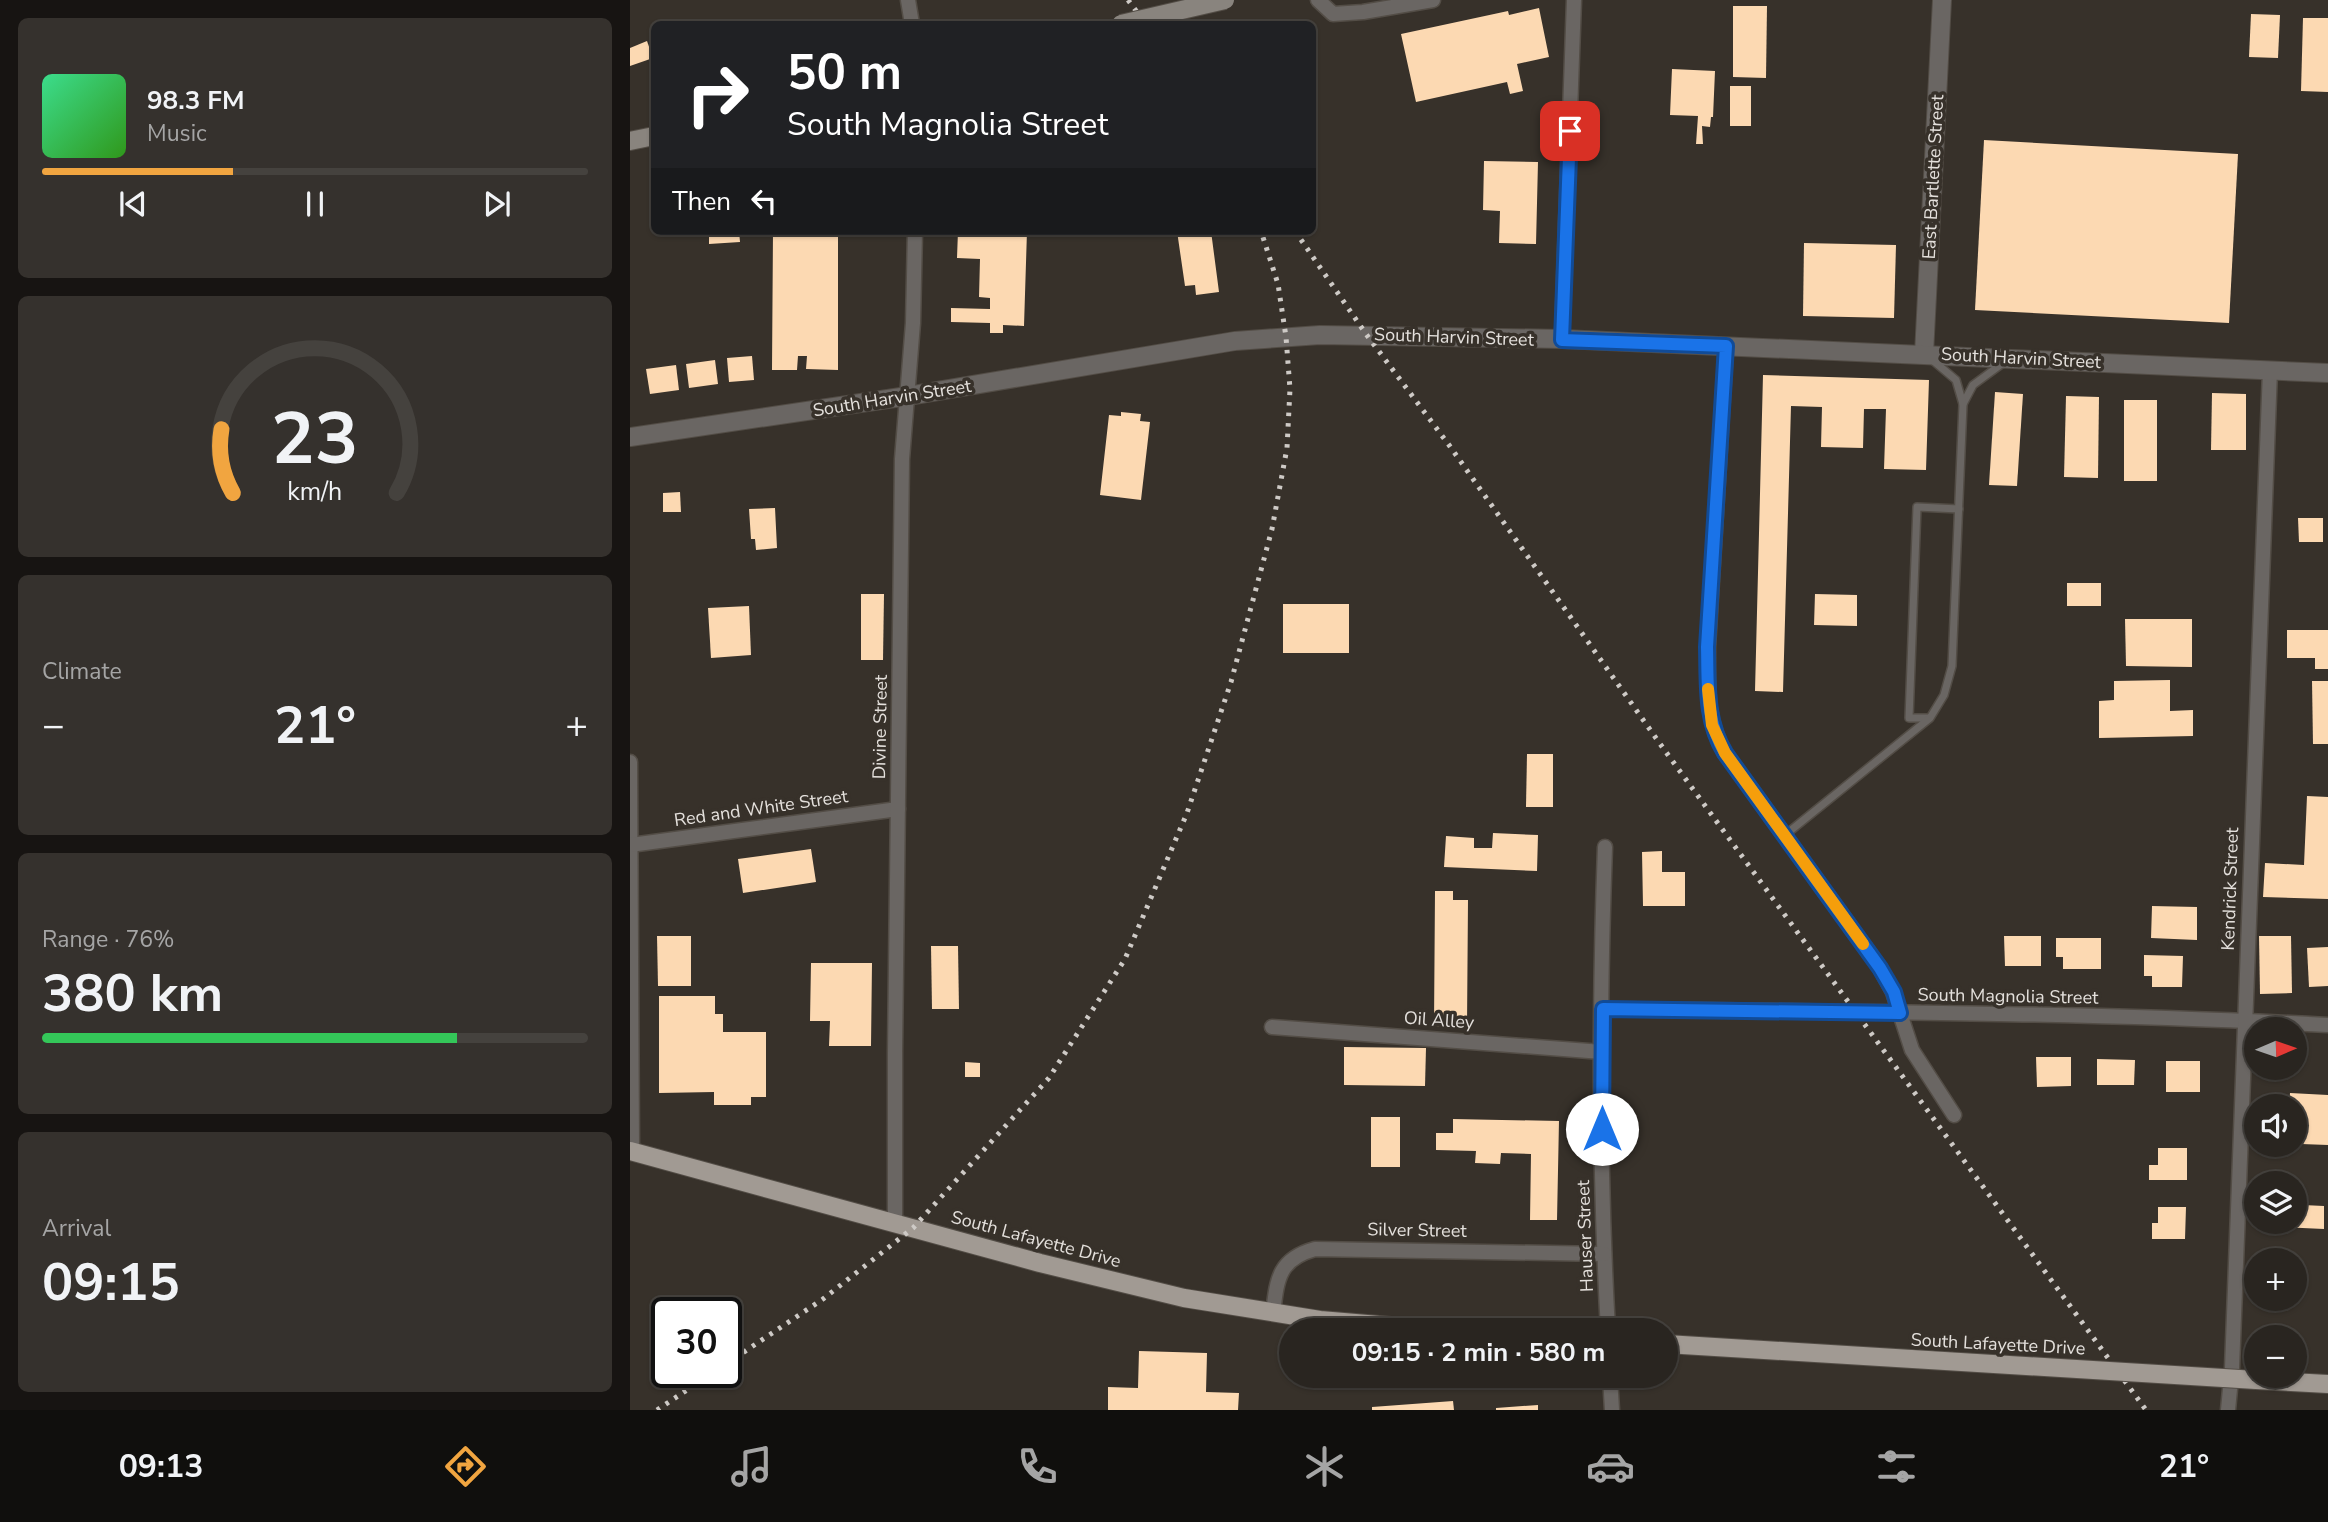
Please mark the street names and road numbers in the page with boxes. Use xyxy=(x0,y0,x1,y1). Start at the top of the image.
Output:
street label: East Bartlette Street xyxy=(1917,93,1949,260)
street label: South Harvin Street xyxy=(1374,322,1535,352)
street label: South Harvin Street xyxy=(1940,342,2102,374)
street label: South Harvin Street xyxy=(811,374,974,422)
street label: Divine Street xyxy=(867,674,893,779)
street label: Red and White Street xyxy=(673,784,850,832)
street label: Kendrick Street xyxy=(2216,826,2244,951)
street label: South Magnolia Street xyxy=(1917,982,2099,1010)
street label: Oil Alley xyxy=(1403,1006,1476,1034)
street label: Hauser Street xyxy=(1571,1179,1599,1292)
street label: South Lafayette Drive xyxy=(948,1205,1124,1273)
street label: Silver Street xyxy=(1367,1217,1468,1243)
street label: South Lafayette Drive xyxy=(1910,1327,2086,1361)

